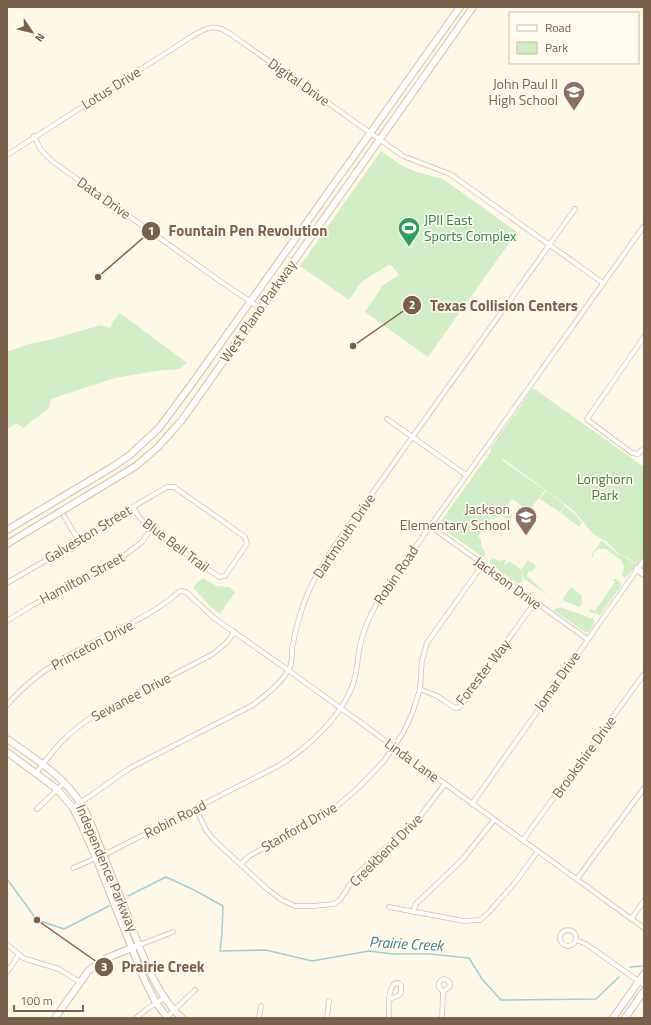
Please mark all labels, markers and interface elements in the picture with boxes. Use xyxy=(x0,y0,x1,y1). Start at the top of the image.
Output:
north arrow xyxy=(12,12,52,52)
legend xyxy=(509,12,639,64)
text: Road xyxy=(545,18,571,37)
text: N xyxy=(31,30,49,45)
text: Park xyxy=(545,38,568,57)
street label: Digital Drive xyxy=(264,53,334,111)
street label: Lotus Drive xyxy=(77,61,145,114)
place label: John Paul II High School xyxy=(488,73,558,110)
school or university icon: John Paul II High School xyxy=(561,79,587,112)
street label: Data Drive xyxy=(73,171,136,224)
place label: JPII East Sports Complex xyxy=(424,209,517,246)
sports icon: JPII East Sports Complex xyxy=(396,215,422,248)
callout: Fountain Pen Revolution xyxy=(141,217,336,244)
text: Fountain Pen Revolution xyxy=(169,219,328,242)
text: 1 xyxy=(148,221,154,240)
street label: West Plano Parkway xyxy=(214,255,301,366)
callout: Texas Collision Centers xyxy=(402,292,586,319)
text: Texas Collision Centers xyxy=(430,294,578,317)
text: 2 xyxy=(409,295,415,314)
park label: Longhorn Park xyxy=(577,468,633,505)
street label: Dartmouth Drive xyxy=(307,489,380,582)
place label: Jackson Elementary School xyxy=(400,498,510,535)
street label: Galveston Street xyxy=(40,499,135,568)
school or university icon: Jackson Elementary School xyxy=(513,504,539,537)
street label: Blue Bell Trail xyxy=(138,512,214,577)
street label: Robin Road xyxy=(368,541,423,608)
street label: Hamilton Street xyxy=(36,546,128,609)
street label: Jackson Drive xyxy=(470,551,546,614)
street label: Princeton Drive xyxy=(47,614,137,675)
street label: Forester Way xyxy=(450,634,515,709)
street label: Jomar Drive xyxy=(528,647,585,715)
street label: Sewanee Drive xyxy=(87,667,174,726)
street label: Brookshire Drive xyxy=(546,711,621,802)
street label: Linda Lane xyxy=(381,733,444,787)
street label: Robin Road xyxy=(140,794,209,843)
street label: Stanford Drive xyxy=(257,796,341,857)
street label: Independence Parkway xyxy=(71,801,144,935)
street label: Creekbend Drive xyxy=(344,808,427,891)
water label: Prairie Creek xyxy=(368,930,446,957)
callout: Prairie Creek xyxy=(94,953,213,980)
text: Prairie Creek xyxy=(121,955,205,978)
text: 3 xyxy=(101,957,107,976)
scale bar xyxy=(14,987,83,1013)
text: 100 m xyxy=(20,991,53,1010)

